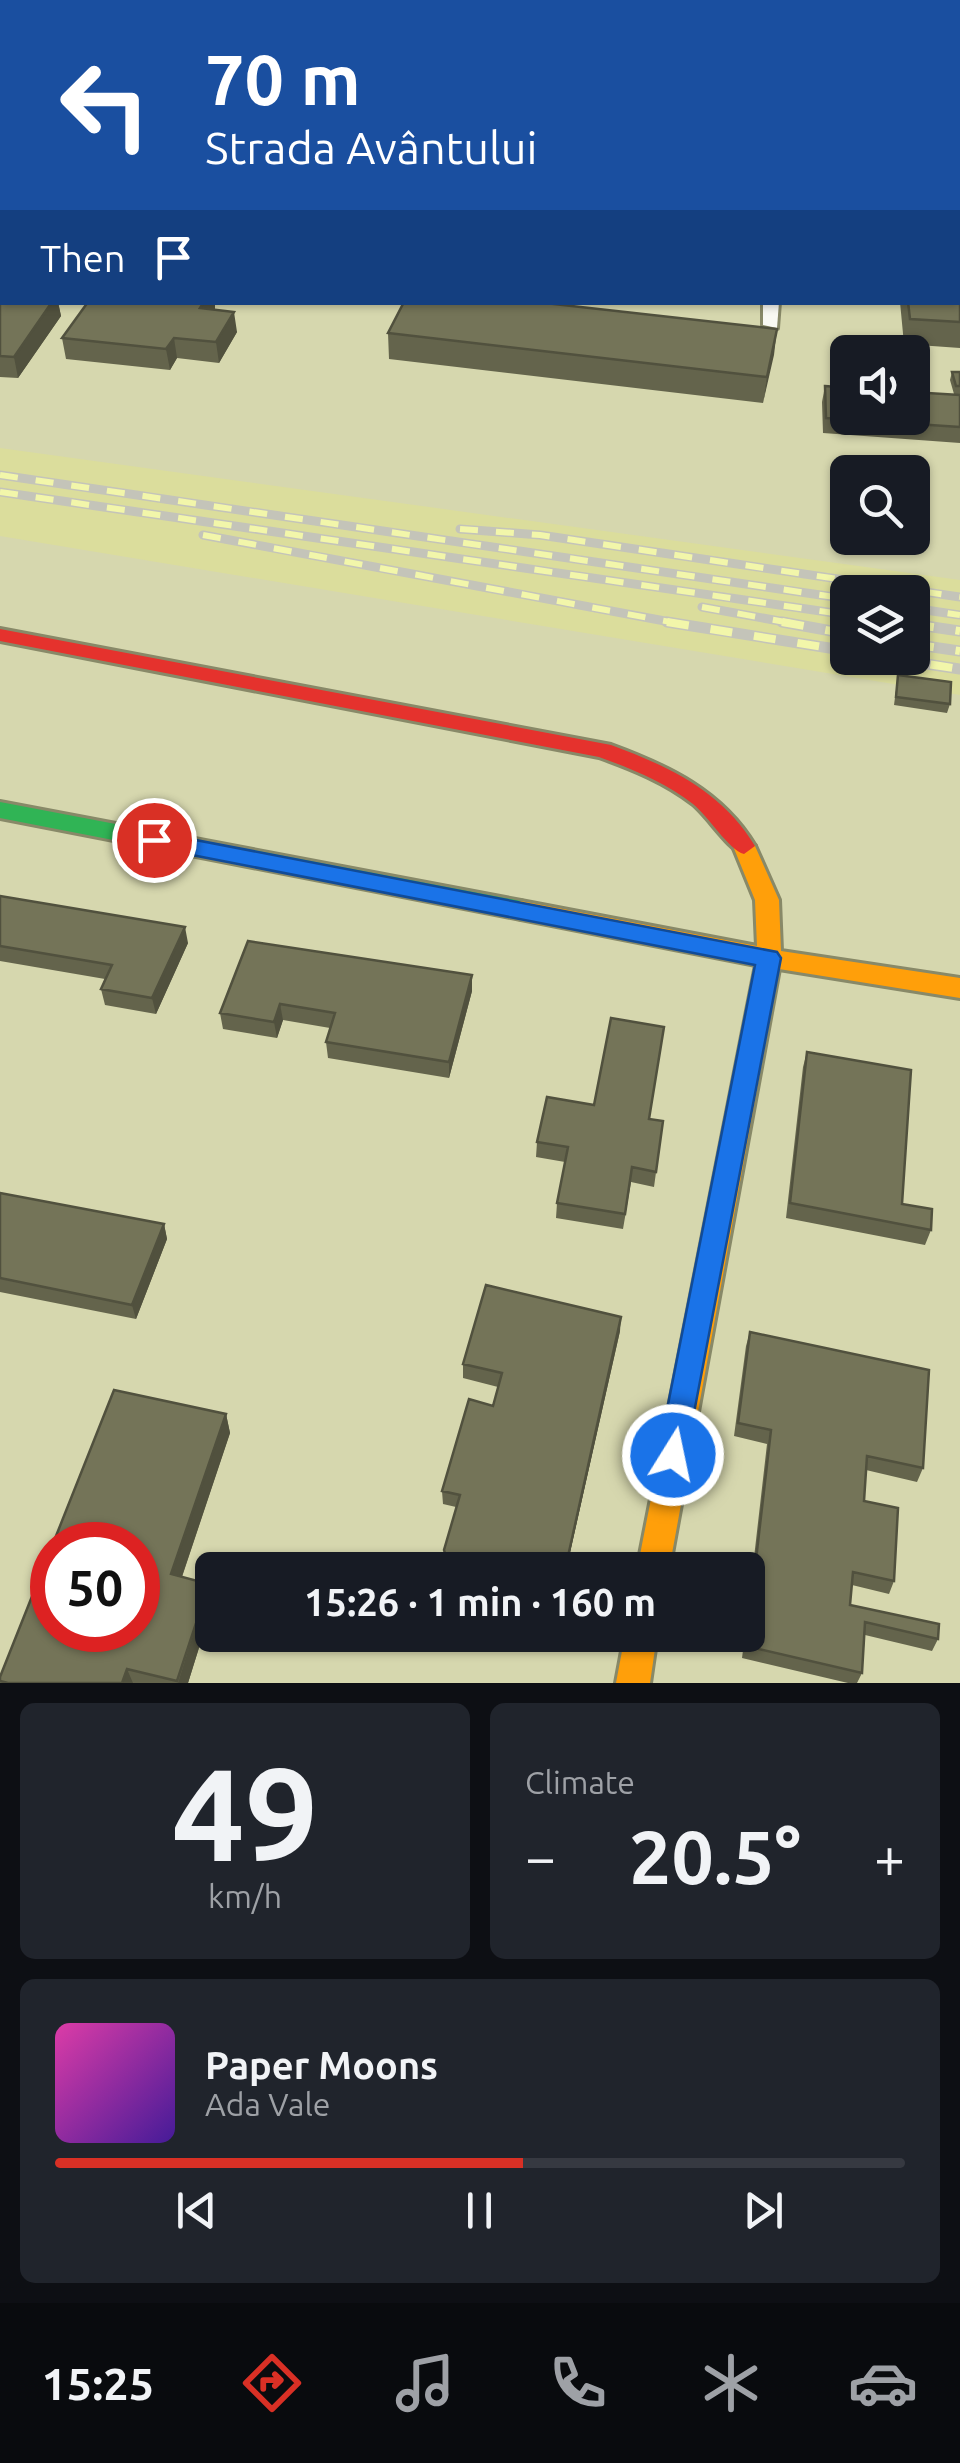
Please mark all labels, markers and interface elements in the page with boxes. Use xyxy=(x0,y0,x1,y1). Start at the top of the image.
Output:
icon: left xyxy=(40,40,170,170)
text: 70 m xyxy=(205,40,361,118)
text: Strada Avântului xyxy=(205,122,537,173)
icon: arrive xyxy=(146,230,201,285)
text: Then xyxy=(40,237,126,279)
map controls xyxy=(830,335,930,675)
button: sound xyxy=(830,335,930,435)
button: search xyxy=(830,455,930,555)
button: layers xyxy=(830,575,930,675)
pin xyxy=(112,798,197,883)
icon: arrive xyxy=(127,813,182,868)
position arrow xyxy=(621,1403,725,1507)
speed limit sign: 50 xyxy=(30,1522,160,1652)
text: 15:26 · 1 min · 160 m xyxy=(304,1581,656,1623)
text: 49 xyxy=(172,1740,318,1886)
text: Climate xyxy=(525,1764,635,1800)
text: 20.5° xyxy=(629,1814,801,1898)
text: − xyxy=(525,1826,556,1887)
text: + xyxy=(874,1826,905,1887)
text: km/h xyxy=(208,1878,282,1914)
text: Paper Moons xyxy=(205,2044,438,2086)
text: Ada Vale xyxy=(205,2086,331,2122)
icon: previous xyxy=(169,2183,224,2238)
icon: pause xyxy=(452,2183,507,2238)
icon: next xyxy=(736,2183,791,2238)
icon: directions xyxy=(237,2348,307,2418)
icon: music xyxy=(390,2348,460,2418)
icon: phone xyxy=(543,2348,613,2418)
icon: climate xyxy=(696,2348,766,2418)
icon: car xyxy=(848,2348,918,2418)
text: 15:25 xyxy=(41,2358,154,2409)

